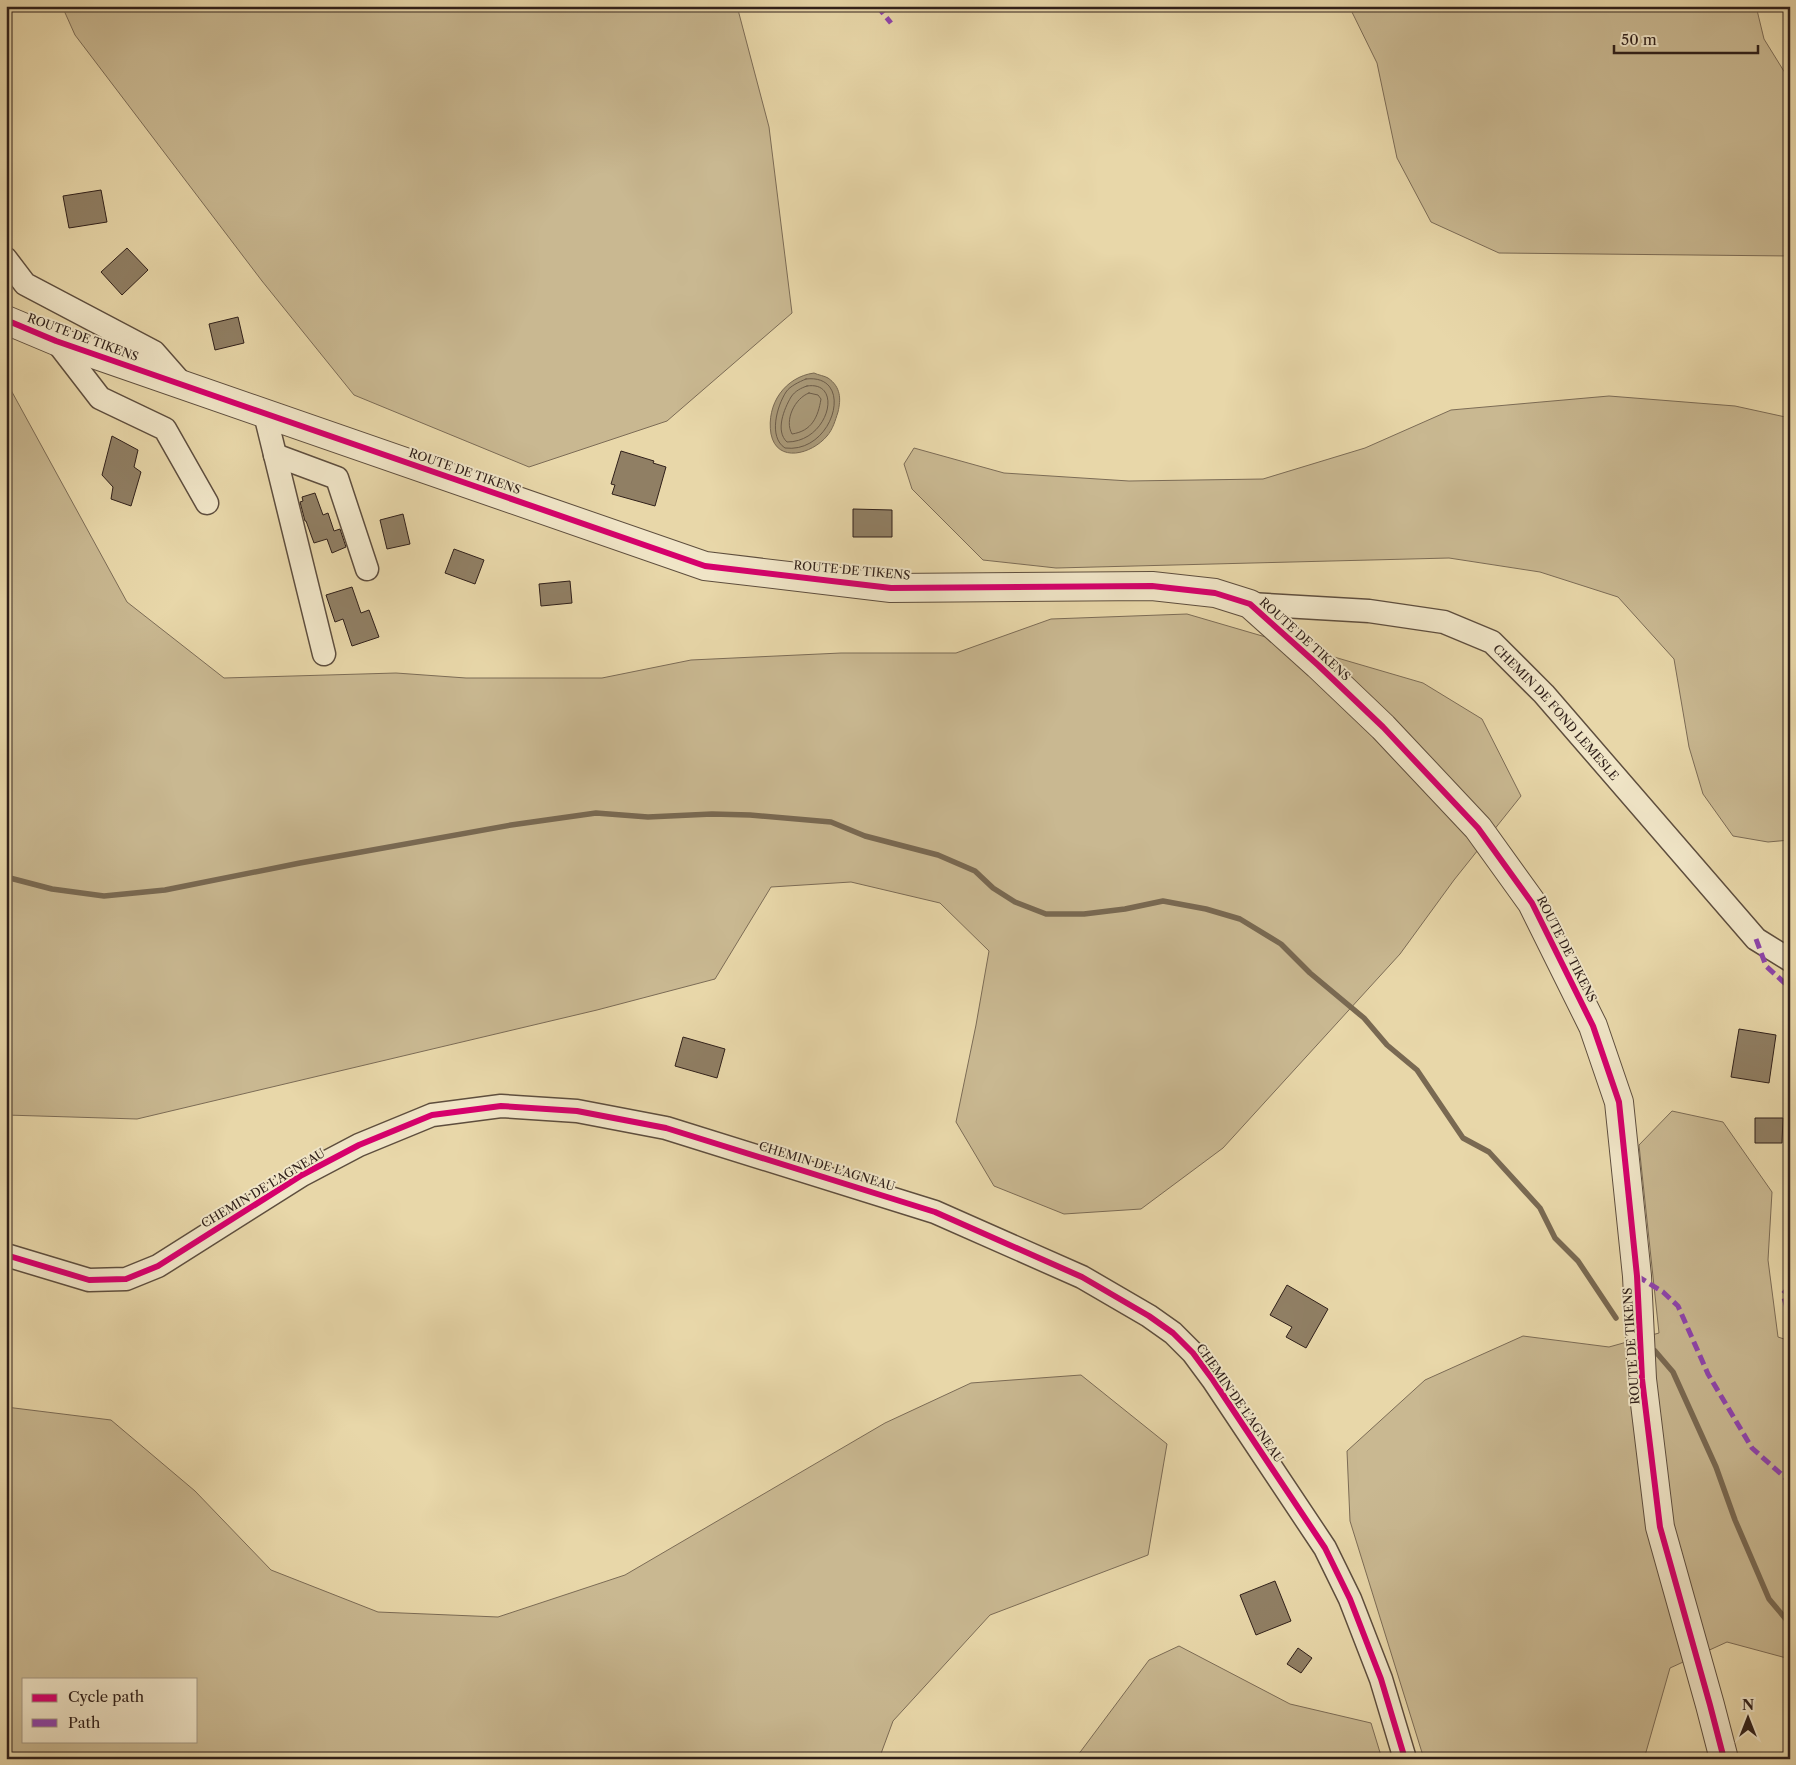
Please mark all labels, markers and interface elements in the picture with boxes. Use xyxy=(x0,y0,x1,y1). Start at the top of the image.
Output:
scale bar xyxy=(1614,22,1757,54)
text: 50 m xyxy=(1621,30,1657,49)
street label: ROUTE DE TIKENS xyxy=(25,310,141,364)
street label: ROUTE DE TIKENS xyxy=(407,445,523,497)
street label: ROUTE DE TIKENS xyxy=(793,557,911,583)
street label: ROUTE DE TIKENS xyxy=(1256,594,1354,684)
street label: CHEMIN DE FOND LEMESLE xyxy=(1491,641,1622,783)
street label: ROUTE DE TIKENS xyxy=(1534,893,1600,1005)
street label: CHEMIN DE L’AGNEAU xyxy=(757,1138,897,1194)
street label: CHEMIN DE L’AGNEAU xyxy=(198,1145,328,1231)
street label: ROUTE DE TIKENS xyxy=(1619,1287,1643,1405)
street label: CHEMIN DE L’AGNEAU xyxy=(1193,1341,1287,1465)
legend xyxy=(22,1678,198,1742)
text: Cycle path xyxy=(68,1687,145,1706)
north arrow xyxy=(1724,1692,1774,1742)
text: N xyxy=(1742,1696,1754,1714)
text: Path xyxy=(68,1713,101,1732)

